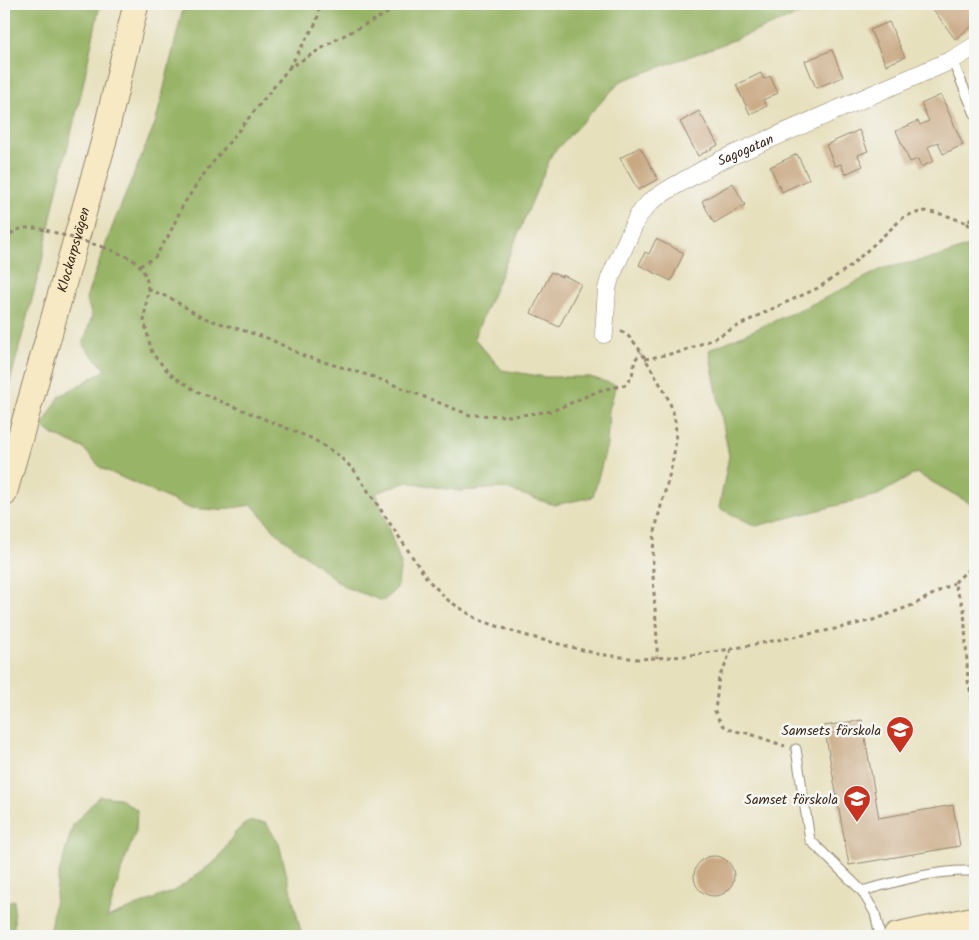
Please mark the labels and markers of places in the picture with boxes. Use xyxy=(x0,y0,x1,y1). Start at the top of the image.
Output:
school or university icon: Samsets förskola xyxy=(885,715,915,754)
place label: Samsets förskola xyxy=(782,720,881,742)
school or university icon: Samset förskola xyxy=(842,784,872,823)
place label: Samset förskola xyxy=(744,789,838,811)

